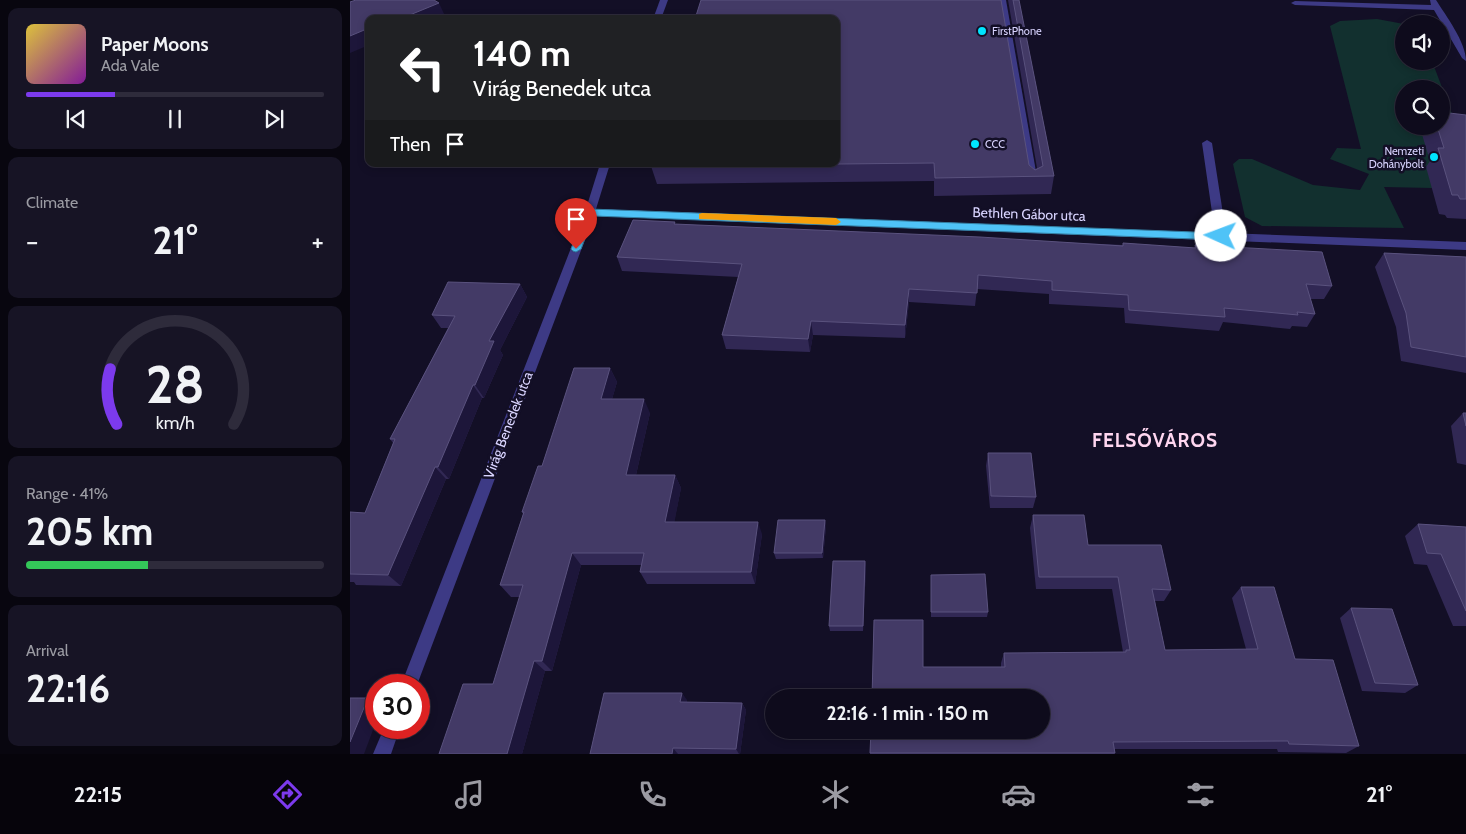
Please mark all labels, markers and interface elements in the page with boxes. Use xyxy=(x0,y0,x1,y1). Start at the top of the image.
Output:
map controls xyxy=(1395,15,1450,135)
button: sound xyxy=(1395,15,1450,70)
place label: FirstPhone xyxy=(992,24,1042,38)
marker: FirstPhone xyxy=(976,25,988,37)
text: 140 m xyxy=(473,32,571,75)
text: Paper Moons xyxy=(101,33,209,56)
icon: left xyxy=(390,35,455,100)
text: Ada Vale xyxy=(101,56,160,75)
text: Virág Benedek utca xyxy=(473,75,651,102)
button: search xyxy=(1395,80,1450,135)
icon: previous xyxy=(62,105,90,133)
icon: pause xyxy=(161,105,189,133)
icon: next xyxy=(260,105,288,133)
icon: arrive xyxy=(441,130,469,158)
text: Then xyxy=(390,133,431,156)
place label: CCC xyxy=(985,137,1005,151)
marker: CCC xyxy=(969,138,981,150)
place label: Nemzeti Dohánybolt xyxy=(1369,144,1424,171)
marker: Nemzeti Dohánybolt xyxy=(1428,151,1440,163)
text: Climate xyxy=(26,193,78,212)
pin xyxy=(555,198,597,249)
street label: Bethlen Gábor utca xyxy=(972,203,1086,225)
icon: arrive xyxy=(562,205,590,233)
position arrow xyxy=(1194,209,1246,261)
text: 21° xyxy=(152,217,198,264)
text: − xyxy=(26,224,38,258)
text: + xyxy=(312,224,324,258)
text: 28 xyxy=(146,353,204,416)
street label: Virág Benedek utca xyxy=(479,369,537,481)
text: km/h xyxy=(155,412,195,433)
district label: FELSŐVÁROS xyxy=(1092,428,1218,452)
text: Range · 41% xyxy=(26,484,108,503)
text: 205 km xyxy=(26,508,153,555)
text: Arrival xyxy=(26,641,69,660)
text: 22:16 xyxy=(26,665,110,712)
speed limit sign: 30 xyxy=(365,674,430,739)
text: 22:16 · 1 min · 150 m xyxy=(826,702,989,725)
icon: directions xyxy=(270,777,305,812)
icon: music xyxy=(452,777,487,812)
icon: phone xyxy=(635,777,670,812)
icon: climate xyxy=(818,777,853,812)
icon: car xyxy=(1001,777,1036,812)
icon: filters xyxy=(1183,777,1218,812)
text: 22:15 xyxy=(74,781,122,808)
text: 21° xyxy=(1366,781,1392,808)

